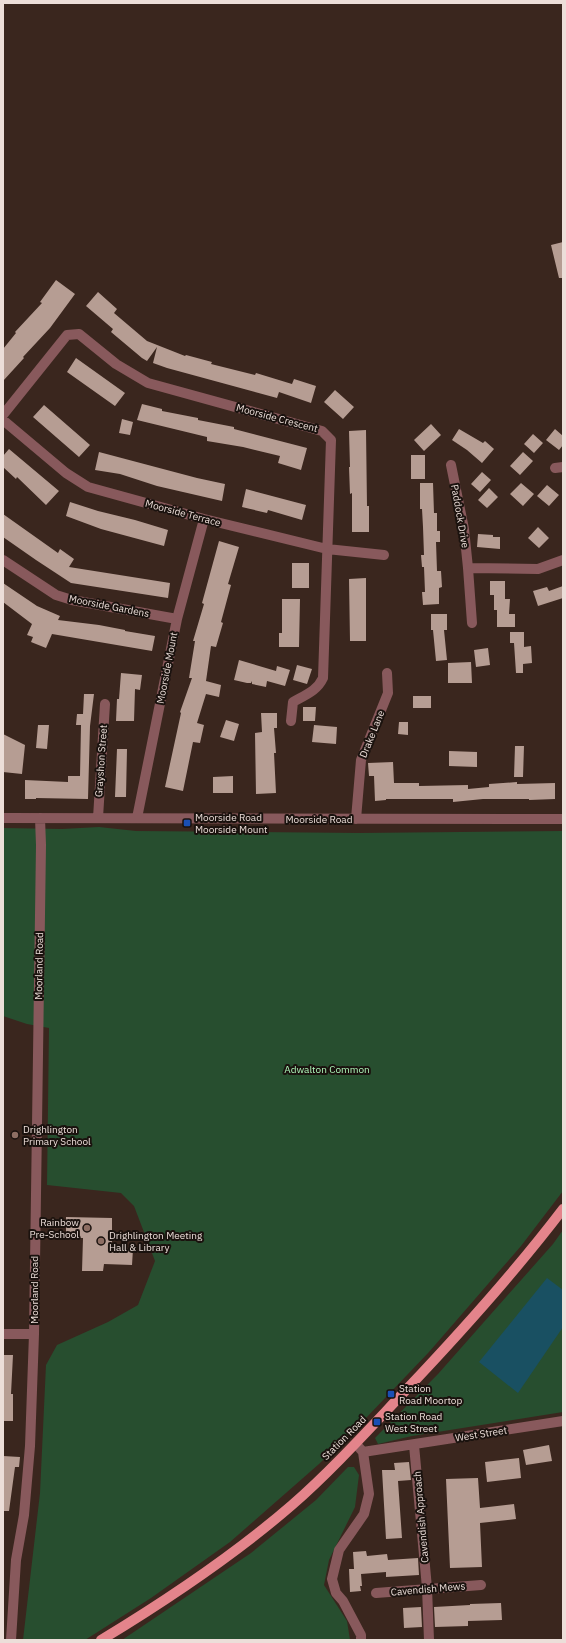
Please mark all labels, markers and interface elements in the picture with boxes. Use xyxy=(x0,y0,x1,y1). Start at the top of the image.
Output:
street label: Moorside Crescent xyxy=(235,401,320,435)
street label: Paddock Drive xyxy=(448,483,472,549)
street label: Moorside Terrace xyxy=(144,497,223,529)
street label: Moorside Gardens xyxy=(68,592,150,620)
street label: Moorside Mount xyxy=(154,631,180,705)
street label: Drake Lane xyxy=(357,708,388,760)
street label: Grayshon Street xyxy=(92,724,110,798)
place label: Moorside Road Moorside Mount xyxy=(195,811,268,836)
street label: Moorside Road xyxy=(286,813,353,826)
marker: Moorside Road Moorside Mount xyxy=(182,818,192,828)
street label: Moorland Road xyxy=(32,932,46,1000)
park label: Adwalton Common xyxy=(284,1063,370,1076)
place label: Drighlington Primary School xyxy=(23,1123,91,1148)
marker: Drighlington Primary School xyxy=(10,1130,20,1140)
place label: Rainbow Pre-School xyxy=(30,1216,79,1241)
marker: Rainbow Pre-School xyxy=(82,1223,92,1233)
place label: Drighlington Meeting Hall & Library xyxy=(109,1229,203,1254)
marker: Drighlington Meeting Hall & Library xyxy=(96,1236,106,1246)
street label: Moorland Road xyxy=(28,1256,41,1324)
place label: Station Road Moortop xyxy=(399,1382,462,1407)
marker: Station Road Moortop xyxy=(386,1389,396,1399)
place label: Station Road West Street xyxy=(385,1410,442,1435)
street label: Station Road xyxy=(319,1413,369,1463)
marker: Station Road West Street xyxy=(372,1417,382,1427)
street label: West Street xyxy=(454,1423,508,1445)
street label: Cavendish Approach xyxy=(411,1471,431,1563)
street label: Cavendish Mews xyxy=(390,1579,466,1599)

